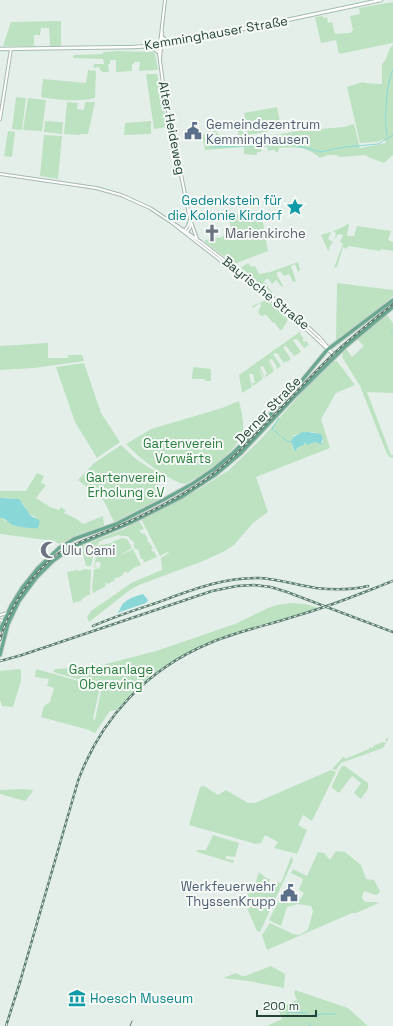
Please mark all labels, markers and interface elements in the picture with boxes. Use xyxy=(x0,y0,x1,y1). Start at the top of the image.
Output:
street label: Kemminghauser Straße xyxy=(143,12,289,54)
street label: Alter Heideweg xyxy=(155,80,189,176)
place label: Gemeindezentrum Kemminghausen xyxy=(206,116,320,148)
public building icon: Gemeindezentrum Kemminghausen xyxy=(183,121,203,141)
place label: Gedenkstein für die Kolonie Kirdorf xyxy=(167,192,282,224)
place icon: Gedenkstein für die Kolonie Kirdorf xyxy=(285,197,305,217)
church icon: Marienkirche xyxy=(202,223,222,243)
place label: Marienkirche xyxy=(225,225,306,242)
street label: Bayrische Straße xyxy=(219,253,313,333)
street label: Derner Straße xyxy=(232,373,304,447)
park label: Gartenverein Vorwärts xyxy=(143,435,223,467)
park label: Gartenverein Erholung e.V xyxy=(86,469,166,501)
mosque icon: Ulu Cami xyxy=(39,540,59,560)
place label: Ulu Cami xyxy=(62,542,115,559)
park label: Gartenanlage Obereving xyxy=(69,661,153,693)
place label: Werkfeuerwehr ThyssenKrupp xyxy=(181,878,276,910)
public building icon: Werkfeuerwehr ThyssenKrupp xyxy=(279,883,299,903)
museum icon: Hoesch Museum xyxy=(67,988,87,1008)
place label: Hoesch Museum xyxy=(90,990,193,1007)
scale bar xyxy=(257,992,316,1018)
text: 200 m xyxy=(263,998,299,1014)

